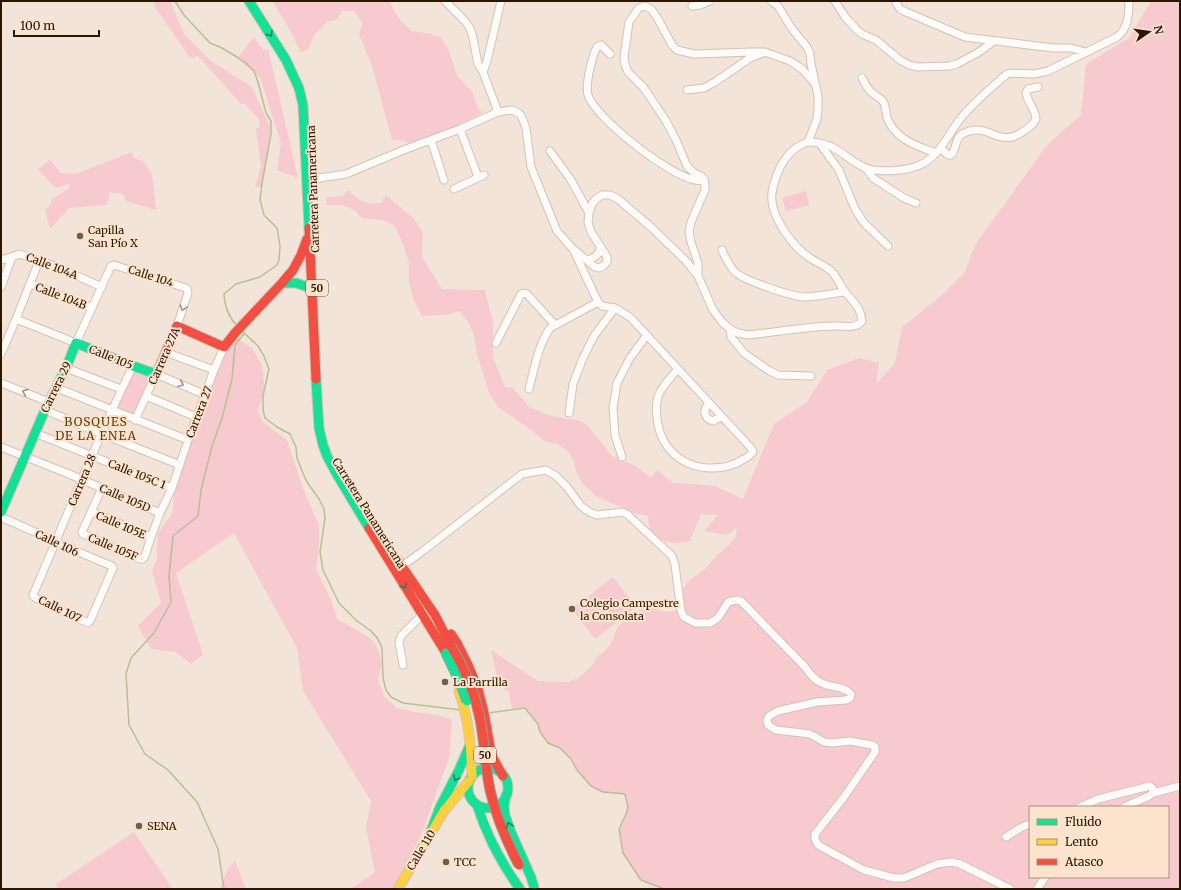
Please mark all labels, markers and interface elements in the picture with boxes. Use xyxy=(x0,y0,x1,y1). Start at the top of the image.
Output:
scale bar xyxy=(14,12,99,38)
north arrow xyxy=(1129,12,1169,52)
text: 100 m xyxy=(20,18,55,33)
text: N xyxy=(1151,24,1167,36)
one-way arrow xyxy=(265,30,273,37)
street label: Carretera Panamericana xyxy=(304,125,322,253)
place label: Capilla San Pío X xyxy=(88,223,138,250)
marker: Capilla San Pío X xyxy=(75,231,85,241)
street label: Calle 104A xyxy=(24,250,80,282)
street label: Calle 104 xyxy=(127,262,176,290)
street label: Calle 104B xyxy=(33,280,89,312)
road number: 50 xyxy=(306,280,328,296)
one-way arrow xyxy=(179,304,188,311)
street label: Carrera 27A xyxy=(145,325,183,387)
street label: Calle 105 xyxy=(87,342,135,372)
street label: Carrera 29 xyxy=(38,359,74,415)
one-way arrow xyxy=(177,379,185,387)
street label: Carrera 27 xyxy=(183,384,215,440)
one-way arrow xyxy=(22,389,29,397)
district label: BOSQUES DE LA ENEA xyxy=(55,414,137,443)
street label: Carrera 28 xyxy=(65,452,99,508)
street label: Carretera Panamericana xyxy=(329,455,409,571)
street label: Calle 105C 1 xyxy=(106,456,168,492)
street label: Calle 105D xyxy=(97,481,153,515)
street label: Calle 105E xyxy=(94,508,148,542)
street label: Calle 106 xyxy=(33,527,81,559)
street label: Calle 105F xyxy=(86,530,140,564)
one-way arrow xyxy=(399,582,407,589)
street label: Calle 107 xyxy=(36,593,84,625)
place label: Colegio Campestre la Consolata xyxy=(580,596,679,623)
marker: Colegio Campestre la Consolata xyxy=(567,604,577,614)
place label: La Parrilla xyxy=(453,675,508,689)
marker: La Parrilla xyxy=(440,677,450,687)
road number: 50 xyxy=(474,747,496,763)
one-way arrow xyxy=(453,774,460,781)
legend xyxy=(1029,806,1169,878)
text: Fluido xyxy=(1065,814,1102,829)
place label: SENA xyxy=(147,819,177,833)
marker: SENA xyxy=(134,821,144,831)
one-way arrow xyxy=(505,822,513,829)
street label: Calle 110 xyxy=(404,827,438,873)
text: Lento xyxy=(1065,834,1098,849)
text: Atasco xyxy=(1064,854,1103,869)
place label: TCC xyxy=(454,855,476,869)
marker: TCC xyxy=(441,857,451,867)

